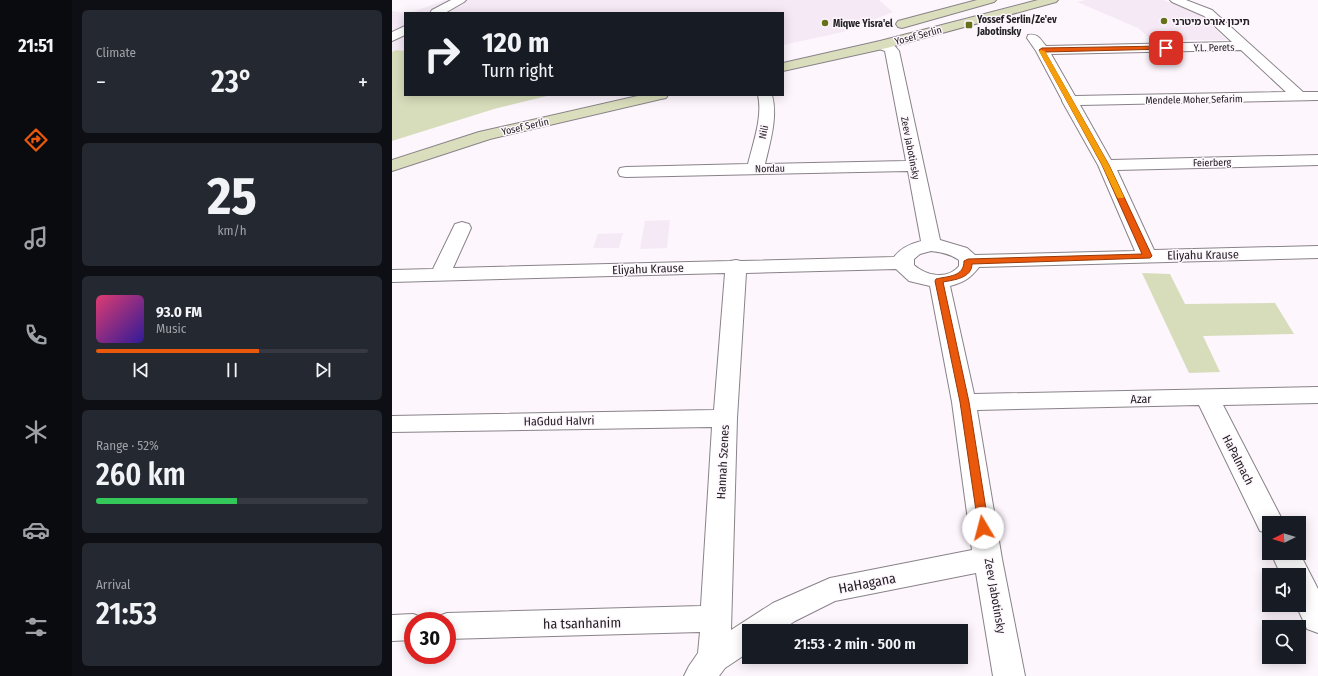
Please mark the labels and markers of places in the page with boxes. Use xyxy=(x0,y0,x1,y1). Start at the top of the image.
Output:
place label: Yossef Serlin/Ze'ev Jabotinsky xyxy=(976,14,1057,38)
marker: תיכון אורט מיטרני xyxy=(1159,16,1169,26)
place label: תיכון אורט מיטרני xyxy=(1172,16,1250,28)
marker: Miqwe Yisra'el xyxy=(820,18,830,28)
place label: Miqwe Yisra'el xyxy=(833,18,893,30)
marker: Yossef Serlin/Ze'ev Jabotinsky xyxy=(964,20,974,30)
pin xyxy=(1149,31,1183,65)

